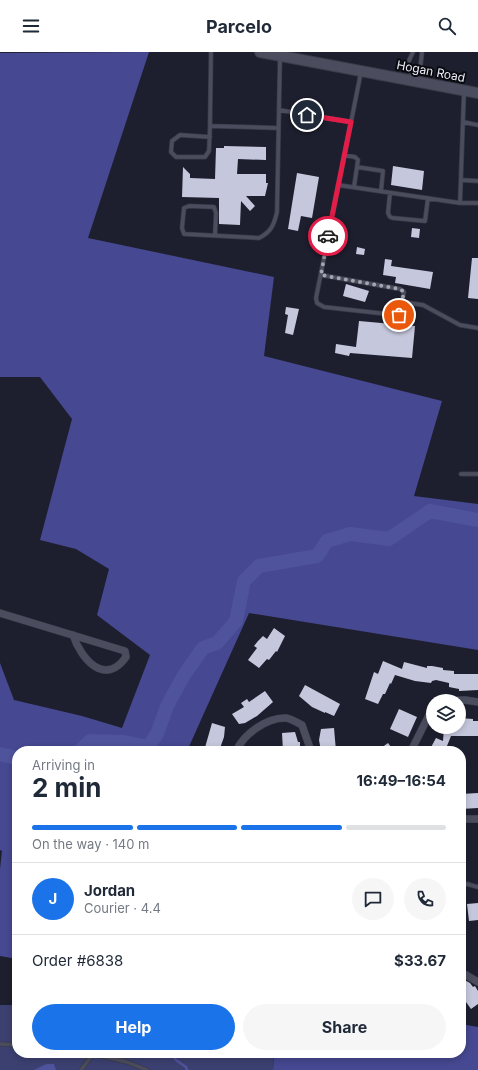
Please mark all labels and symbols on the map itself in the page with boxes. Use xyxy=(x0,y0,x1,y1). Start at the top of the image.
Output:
street label: Hogan Road xyxy=(395,57,467,85)
pin xyxy=(290,98,324,132)
courier xyxy=(308,216,348,256)
pin xyxy=(382,298,416,332)

